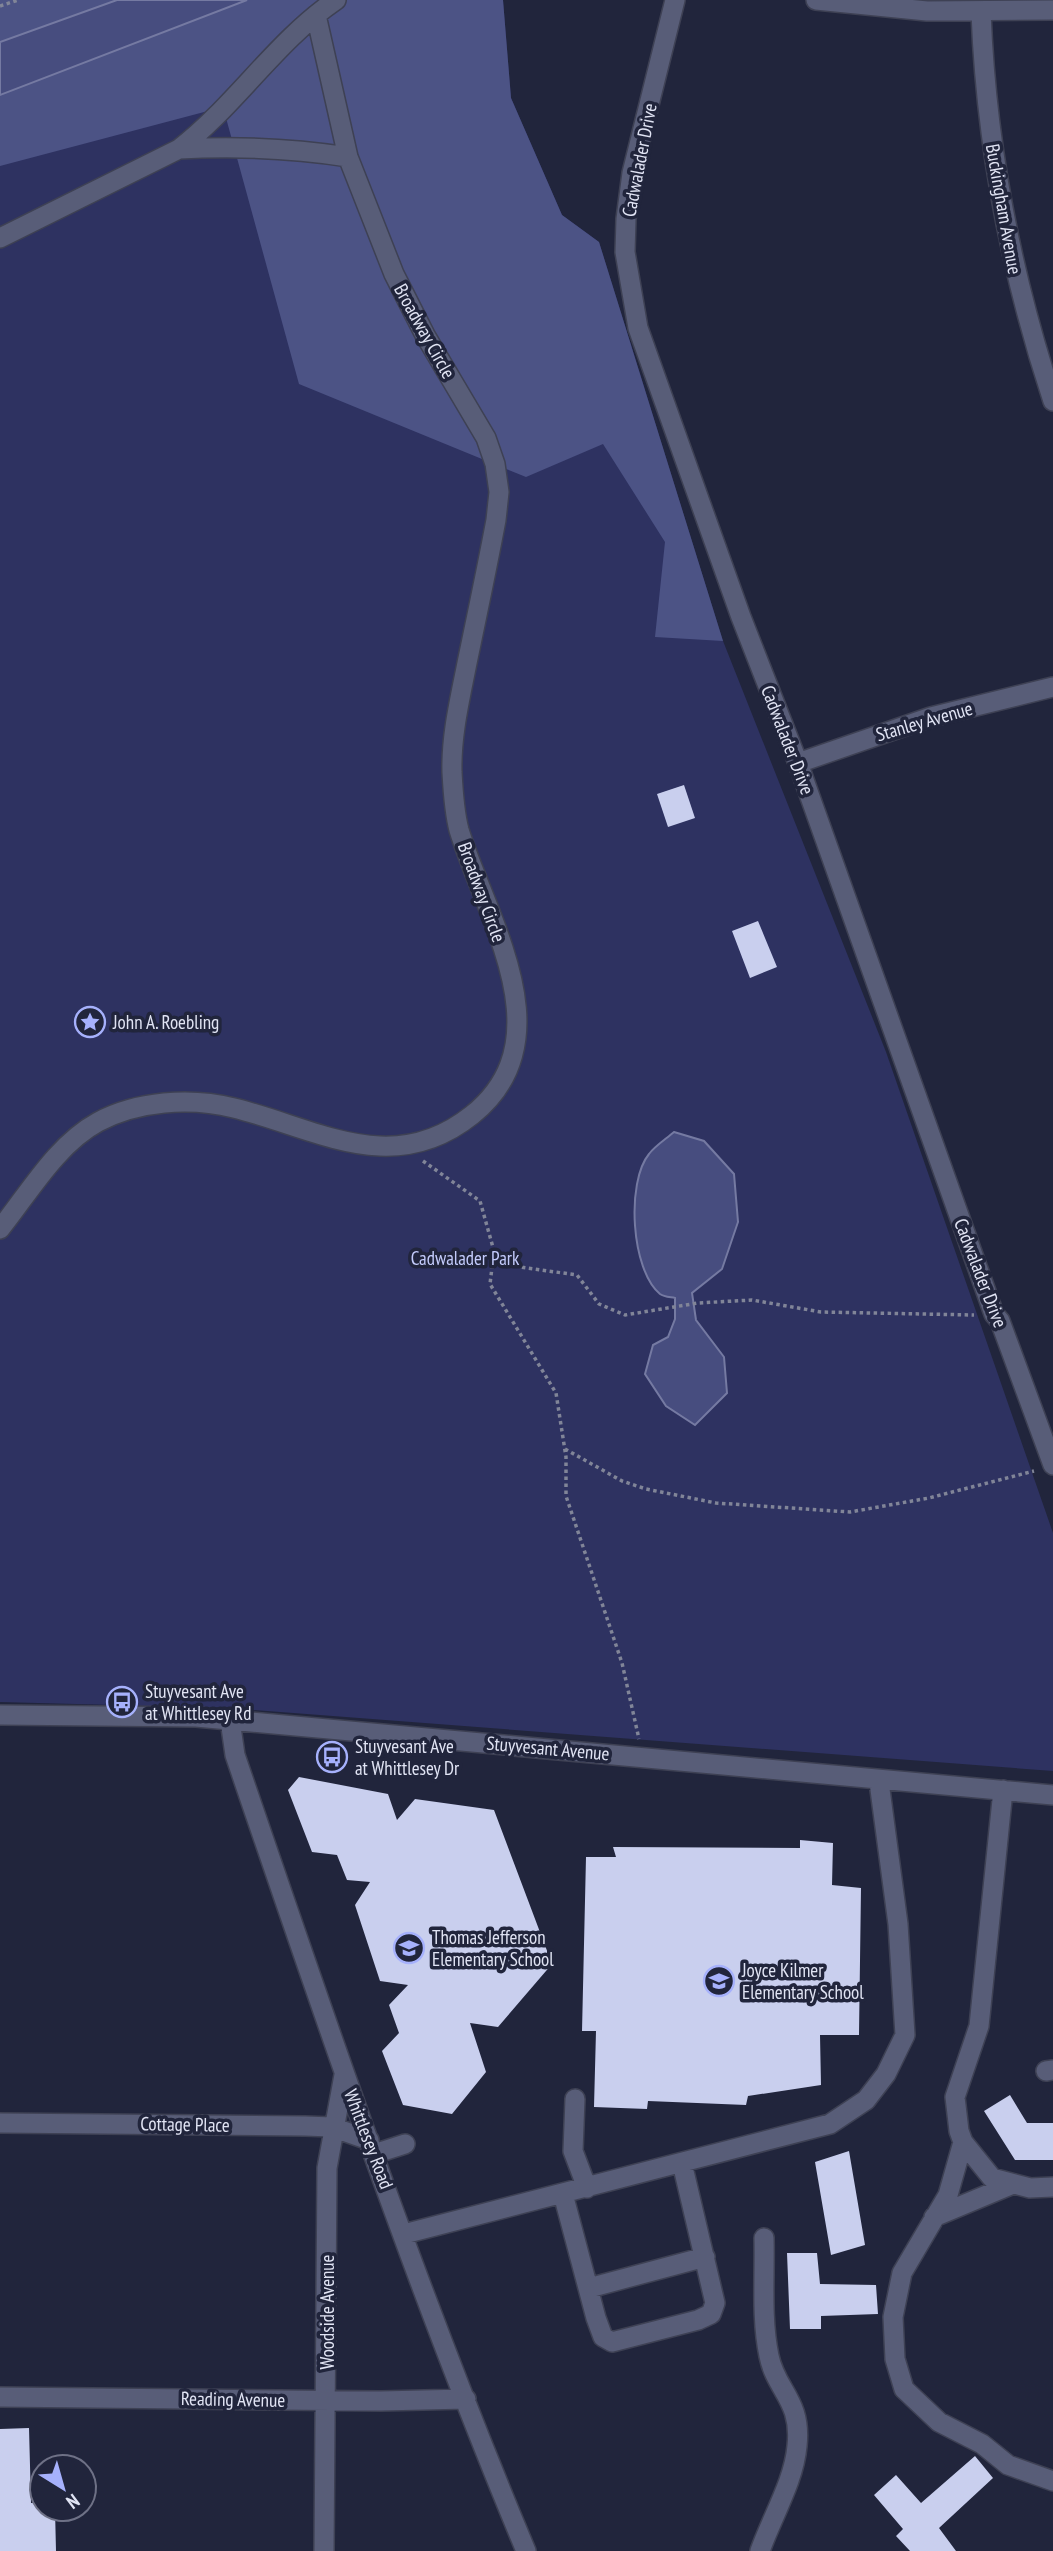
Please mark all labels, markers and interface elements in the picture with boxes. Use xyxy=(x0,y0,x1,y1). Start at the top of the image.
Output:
street label: Cadwalader Drive xyxy=(616,101,662,219)
street label: Buckingham Avenue xyxy=(981,142,1027,276)
street label: Broadway Circle xyxy=(389,279,461,383)
street label: Cadwalader Drive xyxy=(756,682,820,798)
street label: Stanley Avenue xyxy=(873,696,975,746)
street label: Broadway Circle xyxy=(453,839,511,945)
place icon: John A. Roebling xyxy=(73,1005,107,1039)
place label: John A. Roebling xyxy=(112,1010,219,1034)
street label: Cadwalader Drive xyxy=(949,1215,1013,1331)
park label: Cadwalader Park xyxy=(411,1246,520,1270)
place label: Stuyvesant Ave at Whittlesey Rd xyxy=(145,1679,251,1725)
bus stop icon: Stuyvesant Ave at Whittlesey Rd xyxy=(105,1685,139,1719)
street label: Stuyvesant Avenue xyxy=(486,1731,611,1765)
place label: Stuyvesant Ave at Whittlesey Dr xyxy=(355,1734,460,1780)
bus stop icon: Stuyvesant Ave at Whittlesey Dr xyxy=(315,1740,349,1774)
place label: Thomas Jefferson Elementary School xyxy=(432,1925,554,1971)
school or university icon: Thomas Jefferson Elementary School xyxy=(392,1931,426,1965)
place label: Joyce Kilmer Elementary School xyxy=(741,1958,864,2004)
school or university icon: Joyce Kilmer Elementary School xyxy=(702,1964,736,1998)
street label: Whittlesey Road xyxy=(339,2086,399,2192)
street label: Cottage Place xyxy=(140,2111,230,2137)
street label: Woodside Avenue xyxy=(315,2254,339,2369)
street label: Reading Avenue xyxy=(181,2386,285,2412)
north arrow xyxy=(28,2453,98,2523)
text: N xyxy=(62,2489,85,2514)

